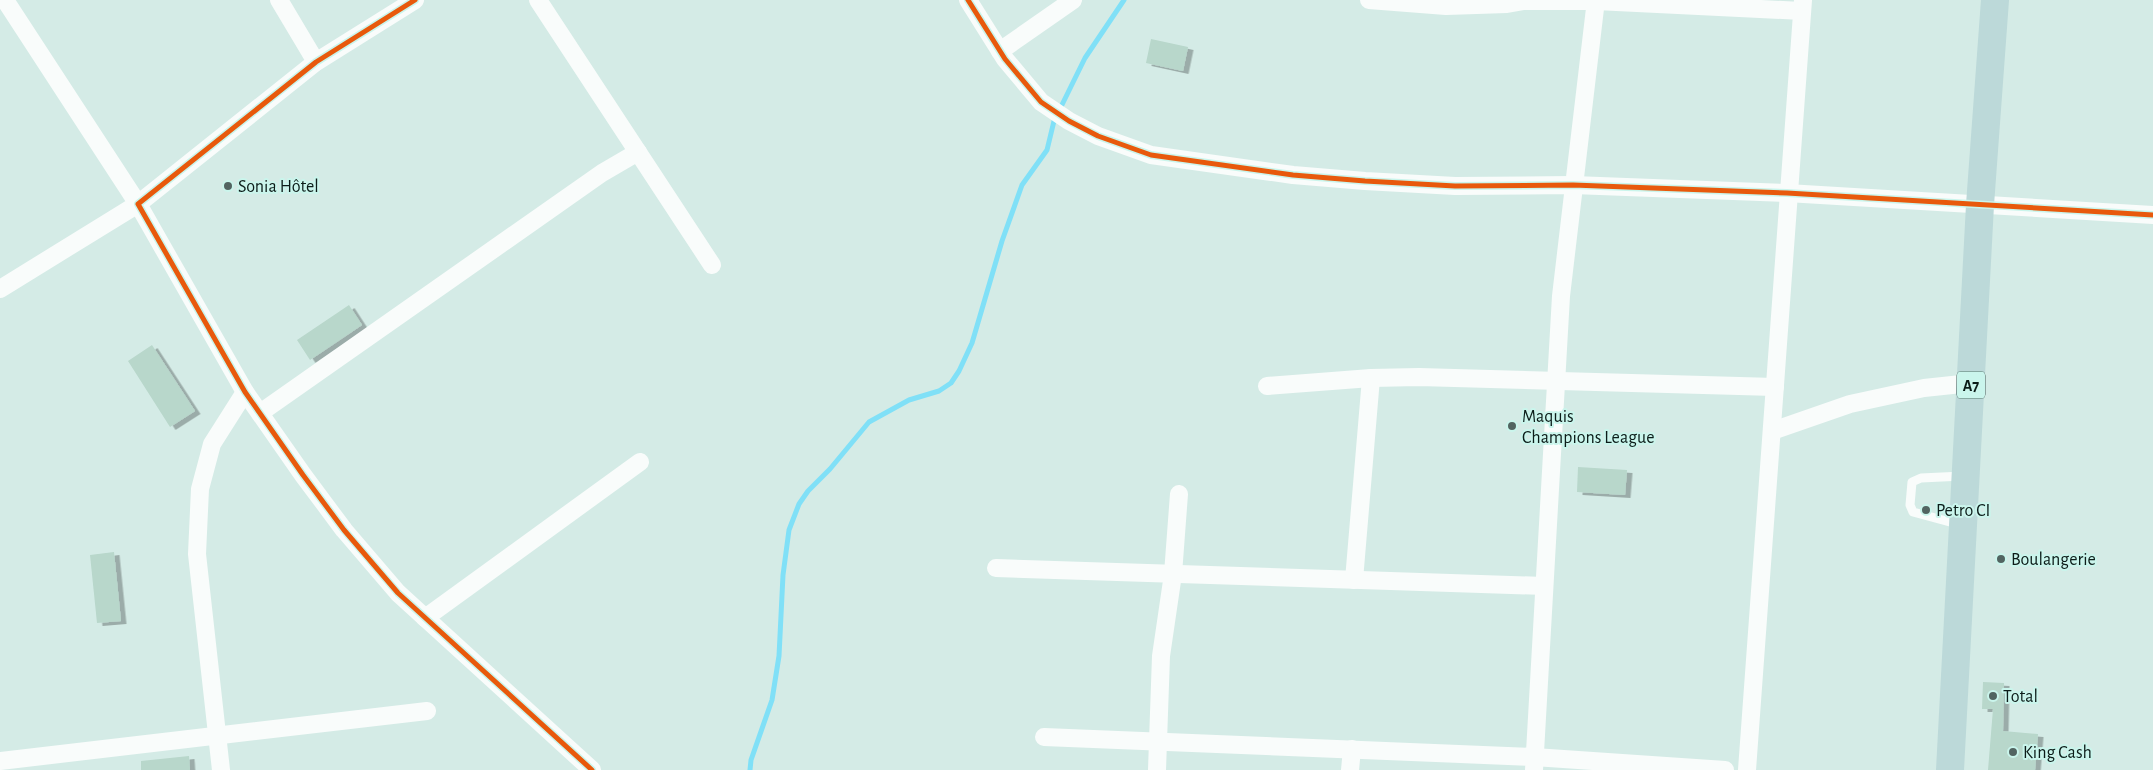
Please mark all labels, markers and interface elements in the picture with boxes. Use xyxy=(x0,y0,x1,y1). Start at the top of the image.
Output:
place label: Sonia Hôtel xyxy=(238,178,319,196)
marker: Sonia Hôtel xyxy=(222,180,234,192)
road number: A7 xyxy=(1957,372,1985,398)
place label: Maquis Champions League xyxy=(1522,408,1654,447)
marker: Maquis Champions League xyxy=(1506,420,1518,432)
place label: Petro CI xyxy=(1936,502,1990,520)
marker: Petro CI xyxy=(1920,504,1932,516)
place label: Boulangerie xyxy=(2011,551,2096,569)
marker: Boulangerie xyxy=(1995,553,2007,565)
place label: Total xyxy=(2003,688,2038,706)
marker: Total xyxy=(1987,690,1999,702)
place label: King Cash xyxy=(2023,744,2092,762)
marker: King Cash xyxy=(2007,746,2019,758)

